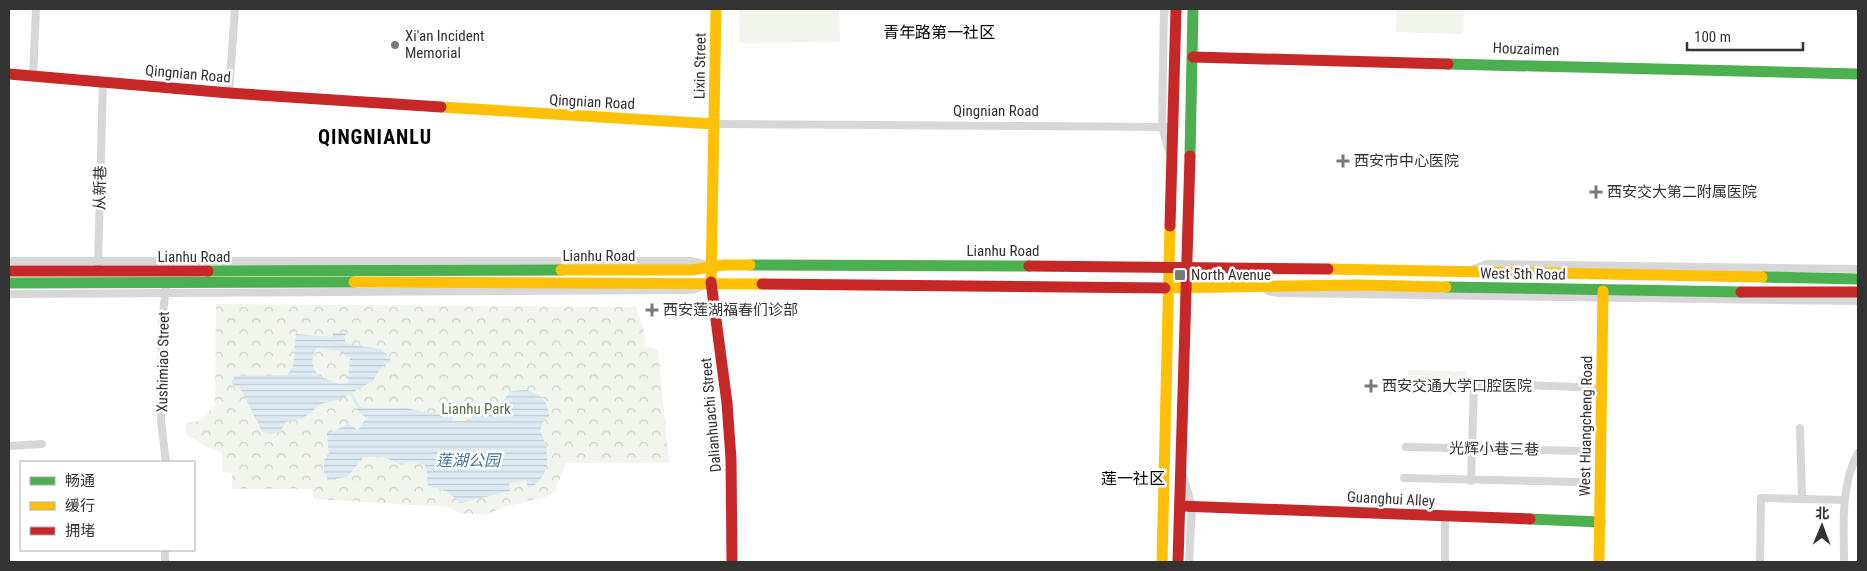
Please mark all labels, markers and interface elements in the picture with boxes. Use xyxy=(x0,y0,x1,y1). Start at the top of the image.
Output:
scale bar xyxy=(1687,20,1803,52)
district label: 青年路第一社区 xyxy=(883,23,995,42)
place label: Xi'an Incident Memorial xyxy=(405,27,484,62)
text: 100 m xyxy=(1694,28,1731,46)
street label: Lixin Street xyxy=(690,33,710,99)
marker: Xi'an Incident Memorial xyxy=(389,39,401,51)
street label: Houzaimen xyxy=(1492,39,1560,59)
street label: Qingnian Road xyxy=(144,61,232,87)
street label: Qingnian Road xyxy=(549,91,635,113)
street label: Qingnian Road xyxy=(953,102,1039,120)
district label: QINGNIANLU xyxy=(318,125,432,149)
place label: 西安市中心医院 xyxy=(1354,152,1459,170)
marker: 西安市中心医院 xyxy=(1336,154,1350,168)
street label: 从新巷 xyxy=(91,165,109,211)
place label: 西安交大第二附属医院 xyxy=(1607,183,1757,201)
marker: 西安交大第二附属医院 xyxy=(1589,185,1603,199)
street label: Lianhu Road xyxy=(966,242,1040,260)
street label: Lianhu Road xyxy=(562,247,636,265)
street label: Lianhu Road xyxy=(157,248,231,266)
street label: West 5th Road xyxy=(1480,264,1566,284)
place label: North Avenue xyxy=(1191,266,1271,284)
marker: North Avenue xyxy=(1173,268,1187,282)
place label: 西安莲湖福春们诊部 xyxy=(663,301,798,319)
marker: 西安莲湖福春们诊部 xyxy=(645,303,659,317)
street label: Xushimiao Street xyxy=(153,311,173,413)
street label: West Huangcheng Road xyxy=(1576,355,1596,497)
street label: Dalianhuachi Street xyxy=(697,357,725,473)
place label: 西安交通大学口腔医院 xyxy=(1382,377,1532,395)
marker: 西安交通大学口腔医院 xyxy=(1364,379,1378,393)
park label: Lianhu Park xyxy=(441,400,511,418)
street label: 光辉小巷三巷 xyxy=(1449,439,1539,459)
water label: 莲湖公园 xyxy=(436,451,502,470)
legend xyxy=(20,461,195,551)
district label: 莲一社区 xyxy=(1101,469,1165,488)
text: 畅通 xyxy=(65,472,95,490)
street label: Guanghui Alley xyxy=(1347,488,1435,510)
text: 缓行 xyxy=(65,497,95,515)
north arrow xyxy=(1797,501,1847,551)
text: 北 xyxy=(1815,505,1829,521)
text: 拥堵 xyxy=(65,522,95,540)

